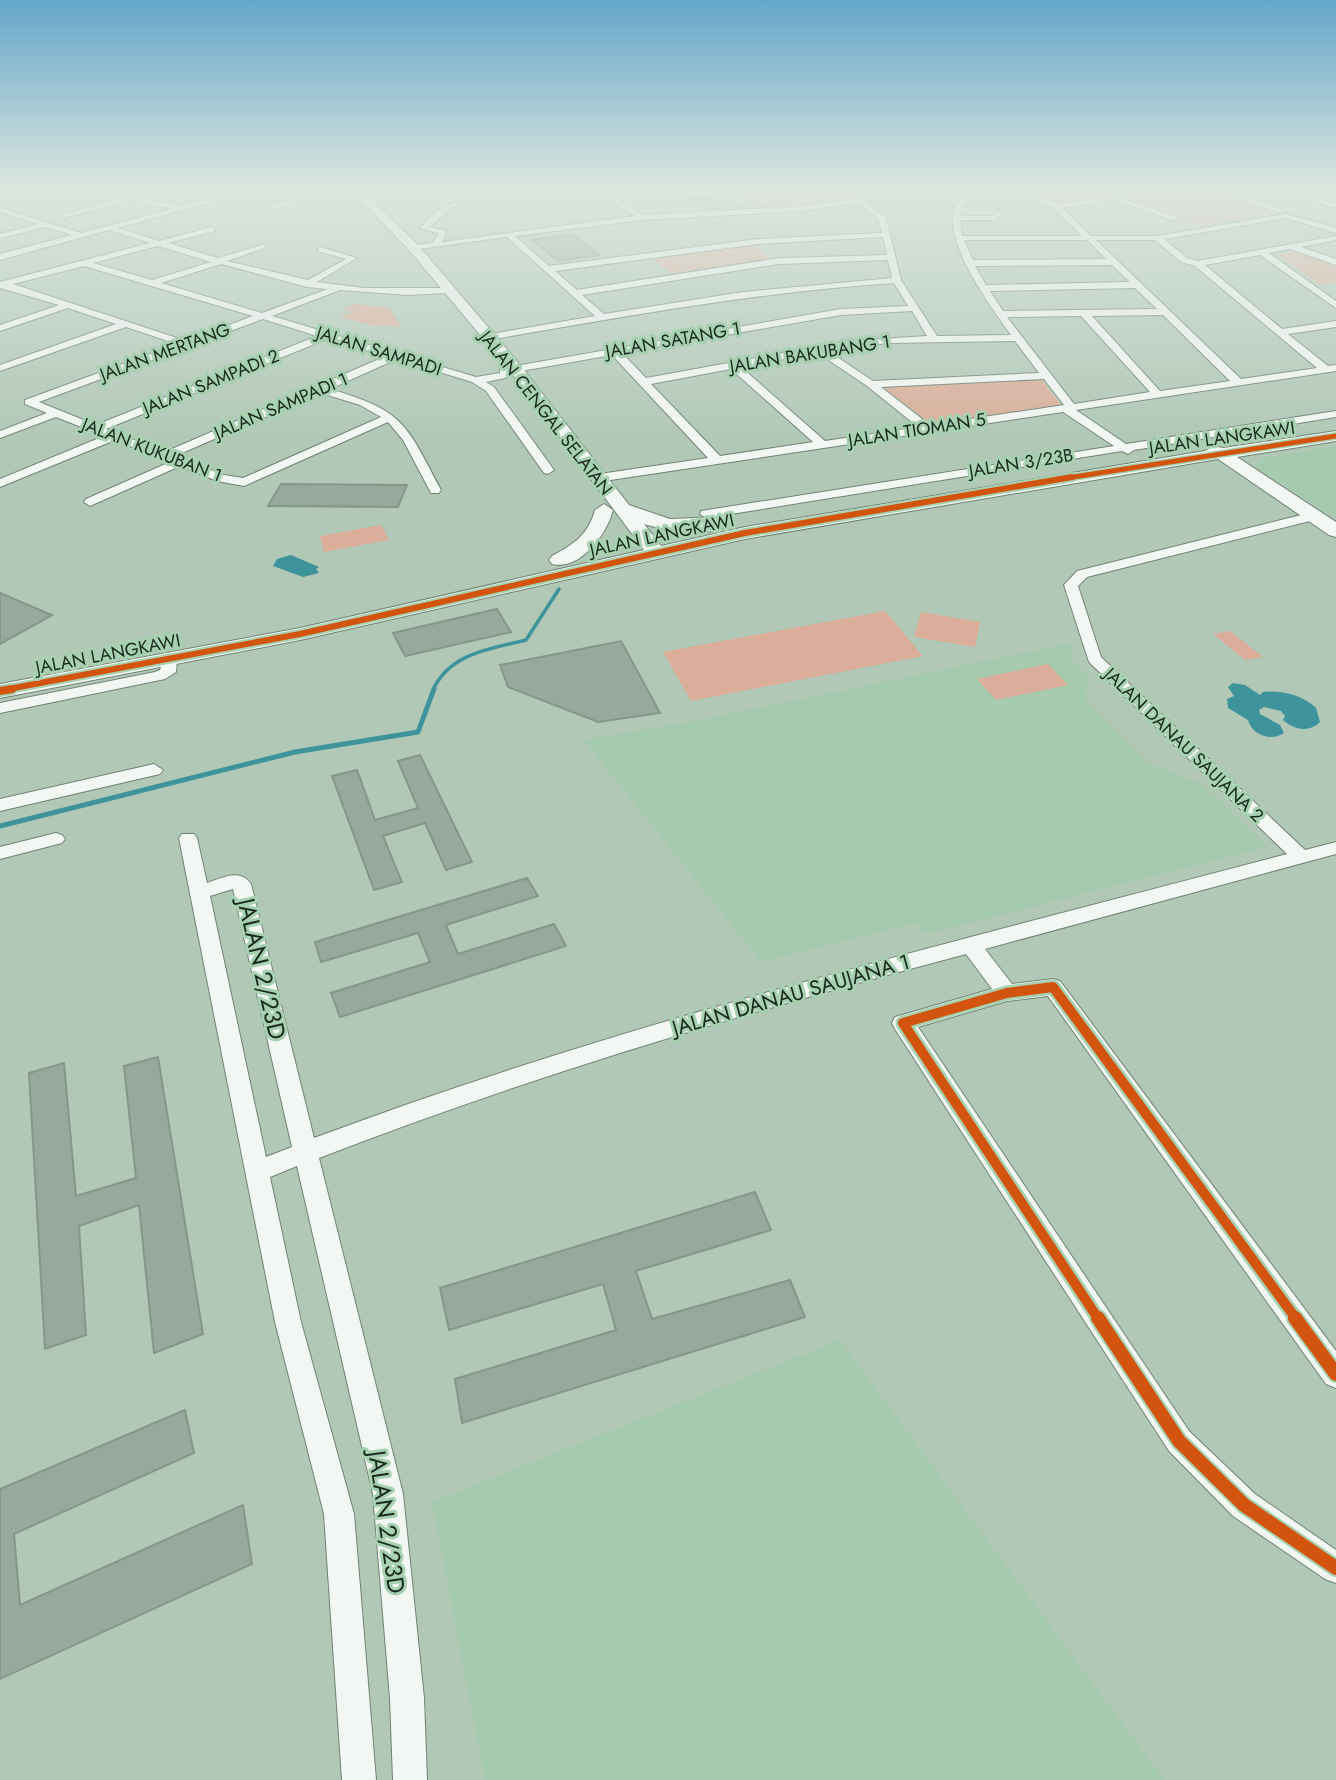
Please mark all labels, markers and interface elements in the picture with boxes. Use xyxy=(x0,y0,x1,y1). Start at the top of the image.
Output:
street label: JALAN SATANG 1 xyxy=(602,315,742,365)
street label: JALAN MERTANG xyxy=(94,316,234,388)
street label: JALAN SAMPADI xyxy=(311,319,445,382)
street label: JALAN CENGAL SELATAN xyxy=(472,324,619,501)
street label: JALAN BAKUBANG 1 xyxy=(726,328,892,380)
street label: JALAN SAMPADI 2 xyxy=(137,343,283,422)
street label: JALAN SAMPADI 1 xyxy=(208,366,352,447)
street label: JALAN TIOMAN 5 xyxy=(844,406,988,454)
street label: JALAN KUKUBAN 1 xyxy=(76,411,226,489)
street label: JALAN LANGKAWI xyxy=(1145,415,1297,461)
street label: JALAN 3/23B xyxy=(965,442,1075,484)
street label: JALAN LANGKAWI xyxy=(585,507,737,563)
street label: JALAN LANGKAWI xyxy=(31,627,183,681)
street label: JALAN DANAU SAUJANA 2 xyxy=(1097,660,1270,828)
street label: JALAN 2/23D xyxy=(228,892,295,1043)
street label: JALAN DANAU SAUJANA 1 xyxy=(666,947,913,1044)
street label: JALAN 2/23D xyxy=(359,1445,414,1596)

